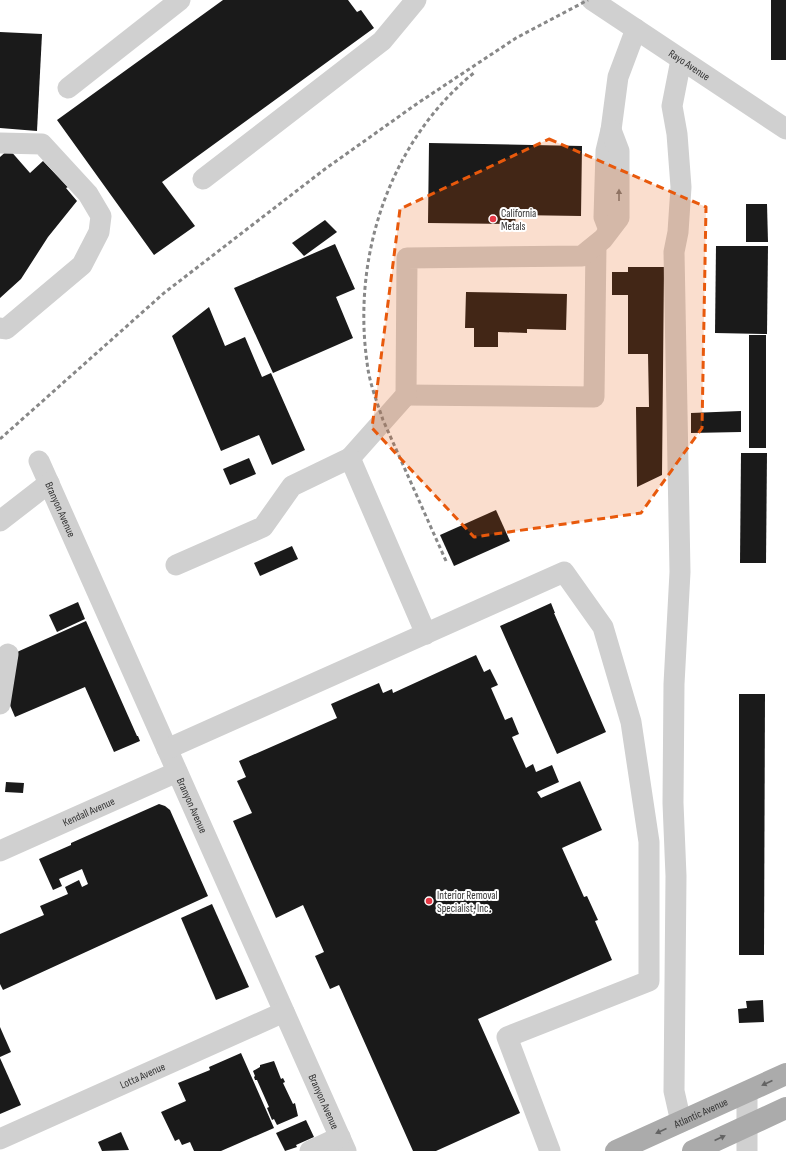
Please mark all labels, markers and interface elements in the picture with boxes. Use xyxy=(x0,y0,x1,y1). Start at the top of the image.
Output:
street label: Rayo Avenue xyxy=(666,46,712,83)
one-way arrow xyxy=(616,188,622,201)
place label: California Metals xyxy=(501,207,536,233)
marker: California Metals xyxy=(488,214,498,224)
street label: Branyon Avenue xyxy=(43,480,78,539)
street label: Branyon Avenue xyxy=(174,776,210,835)
street label: Kendall Avenue xyxy=(61,794,117,829)
place label: Interior Removal Specialist, Inc. xyxy=(437,889,498,915)
marker: Interior Removal Specialist, Inc. xyxy=(424,896,434,906)
street label: Lotta Avenue xyxy=(118,1060,167,1091)
street label: Branyon Avenue xyxy=(306,1072,342,1131)
one-way arrow xyxy=(761,1080,772,1086)
street label: Atlantic Avenue xyxy=(671,1095,730,1131)
one-way arrow xyxy=(655,1128,666,1134)
one-way arrow xyxy=(714,1135,726,1141)

